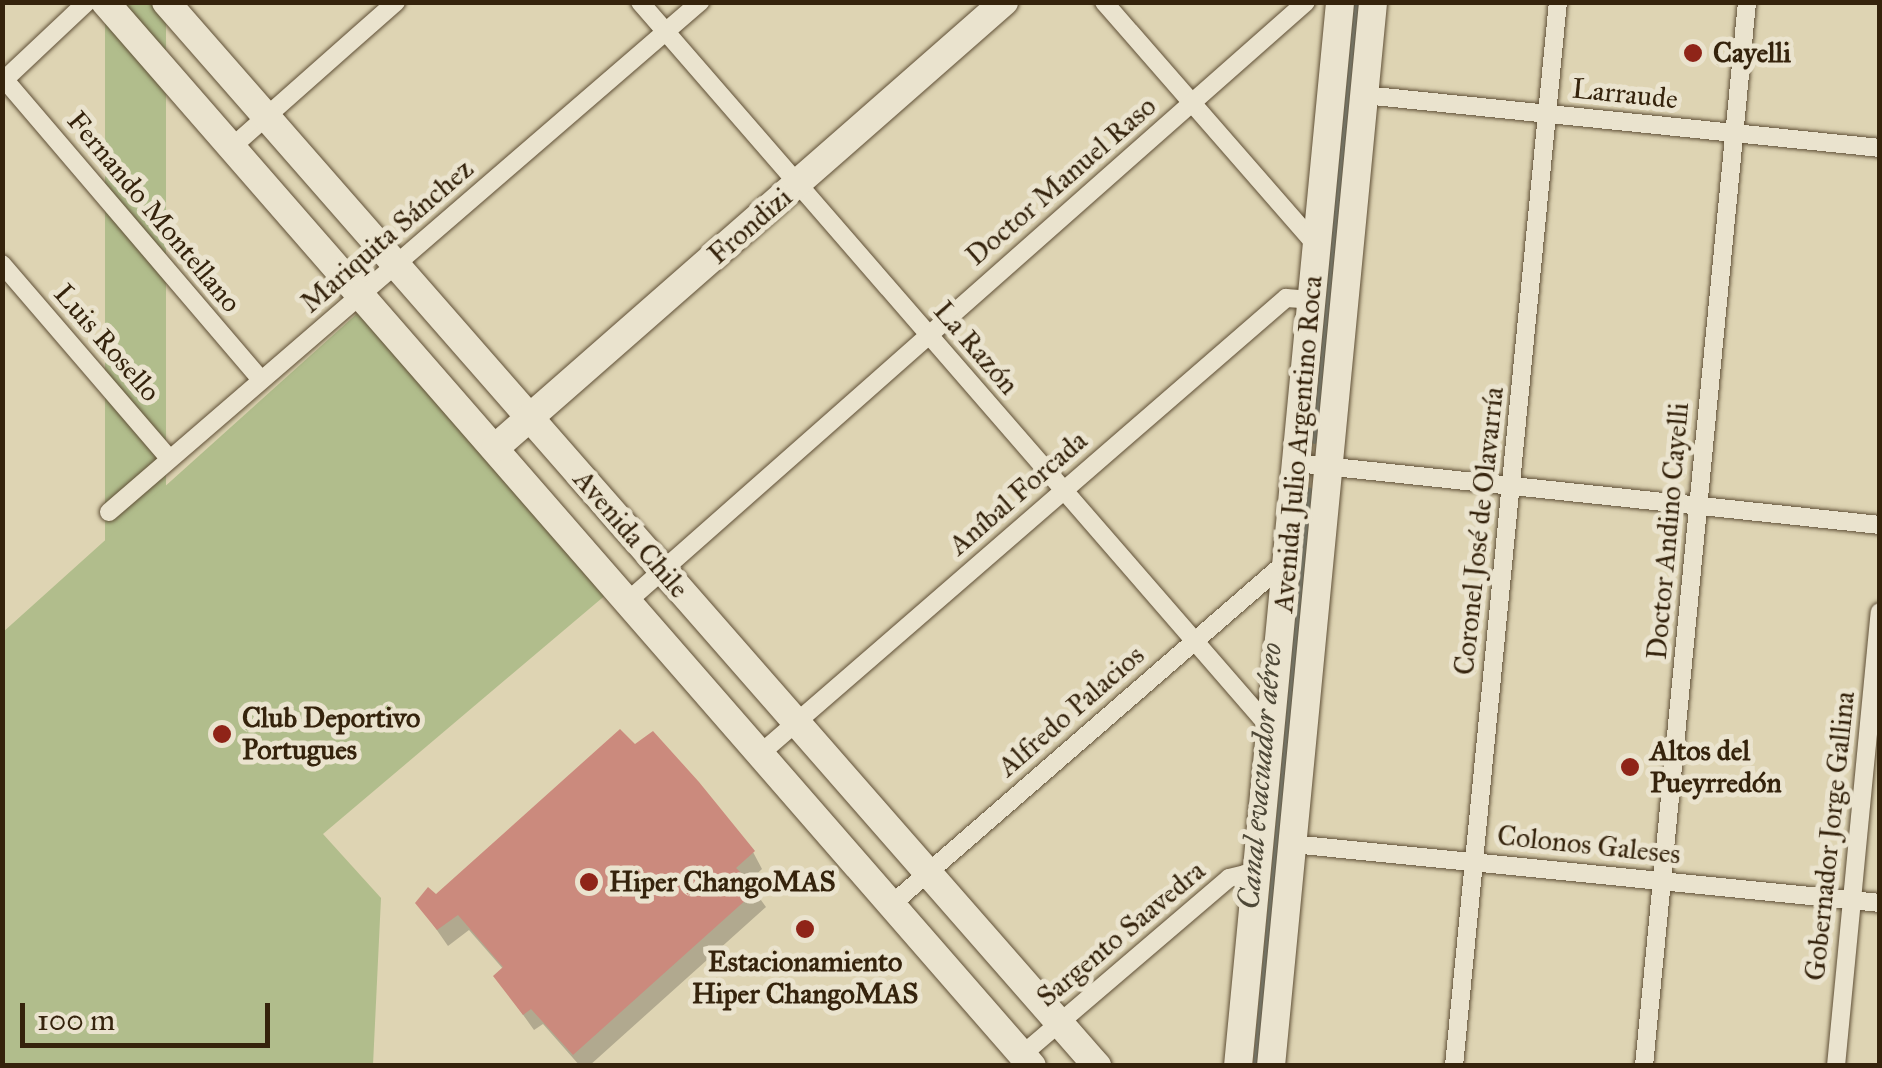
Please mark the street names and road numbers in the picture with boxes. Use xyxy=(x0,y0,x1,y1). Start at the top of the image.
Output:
street label: Larraude xyxy=(1571,72,1679,116)
street label: Doctor Manuel Raso xyxy=(959,89,1163,273)
street label: Fernando Montellano xyxy=(60,105,248,319)
street label: Mariquita Sánchez xyxy=(294,152,480,320)
street label: Frondizi xyxy=(701,181,799,271)
street label: Avenida Julio Argentino Roca xyxy=(1267,274,1329,614)
street label: Luis Rosello xyxy=(47,277,167,409)
street label: La Razón xyxy=(926,295,1026,401)
street label: Coronel José de Olavarría xyxy=(1447,385,1511,677)
street label: Doctor Andino Cayelli xyxy=(1640,401,1696,661)
street label: Aníbal Forcada xyxy=(942,424,1094,562)
street label: Avenida Chile xyxy=(566,463,696,605)
street label: Alfredo Palacios xyxy=(991,638,1151,784)
street label: Gobernador Jorge Gallina xyxy=(1798,690,1862,982)
street label: Colonos Galeses xyxy=(1496,819,1682,871)
street label: Sargento Saavedra xyxy=(1030,854,1212,1014)

